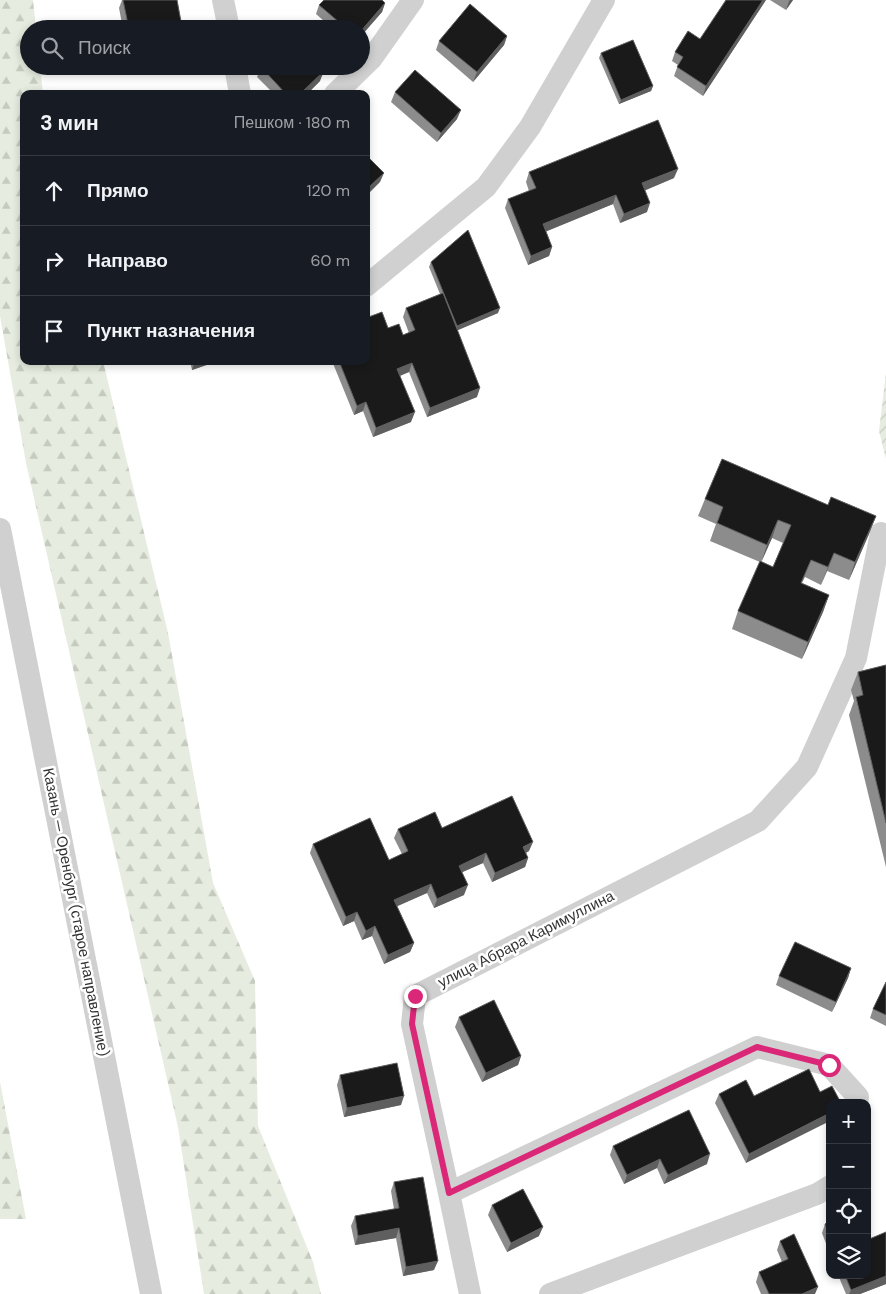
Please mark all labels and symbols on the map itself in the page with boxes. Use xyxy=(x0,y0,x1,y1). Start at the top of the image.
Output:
street label: Казань — Оренбург (старое направление) xyxy=(38,766,114,1058)
street label: улица Абрара Каримуллина xyxy=(435,885,618,992)
route end xyxy=(404,985,427,1008)
route start xyxy=(818,1054,841,1077)

